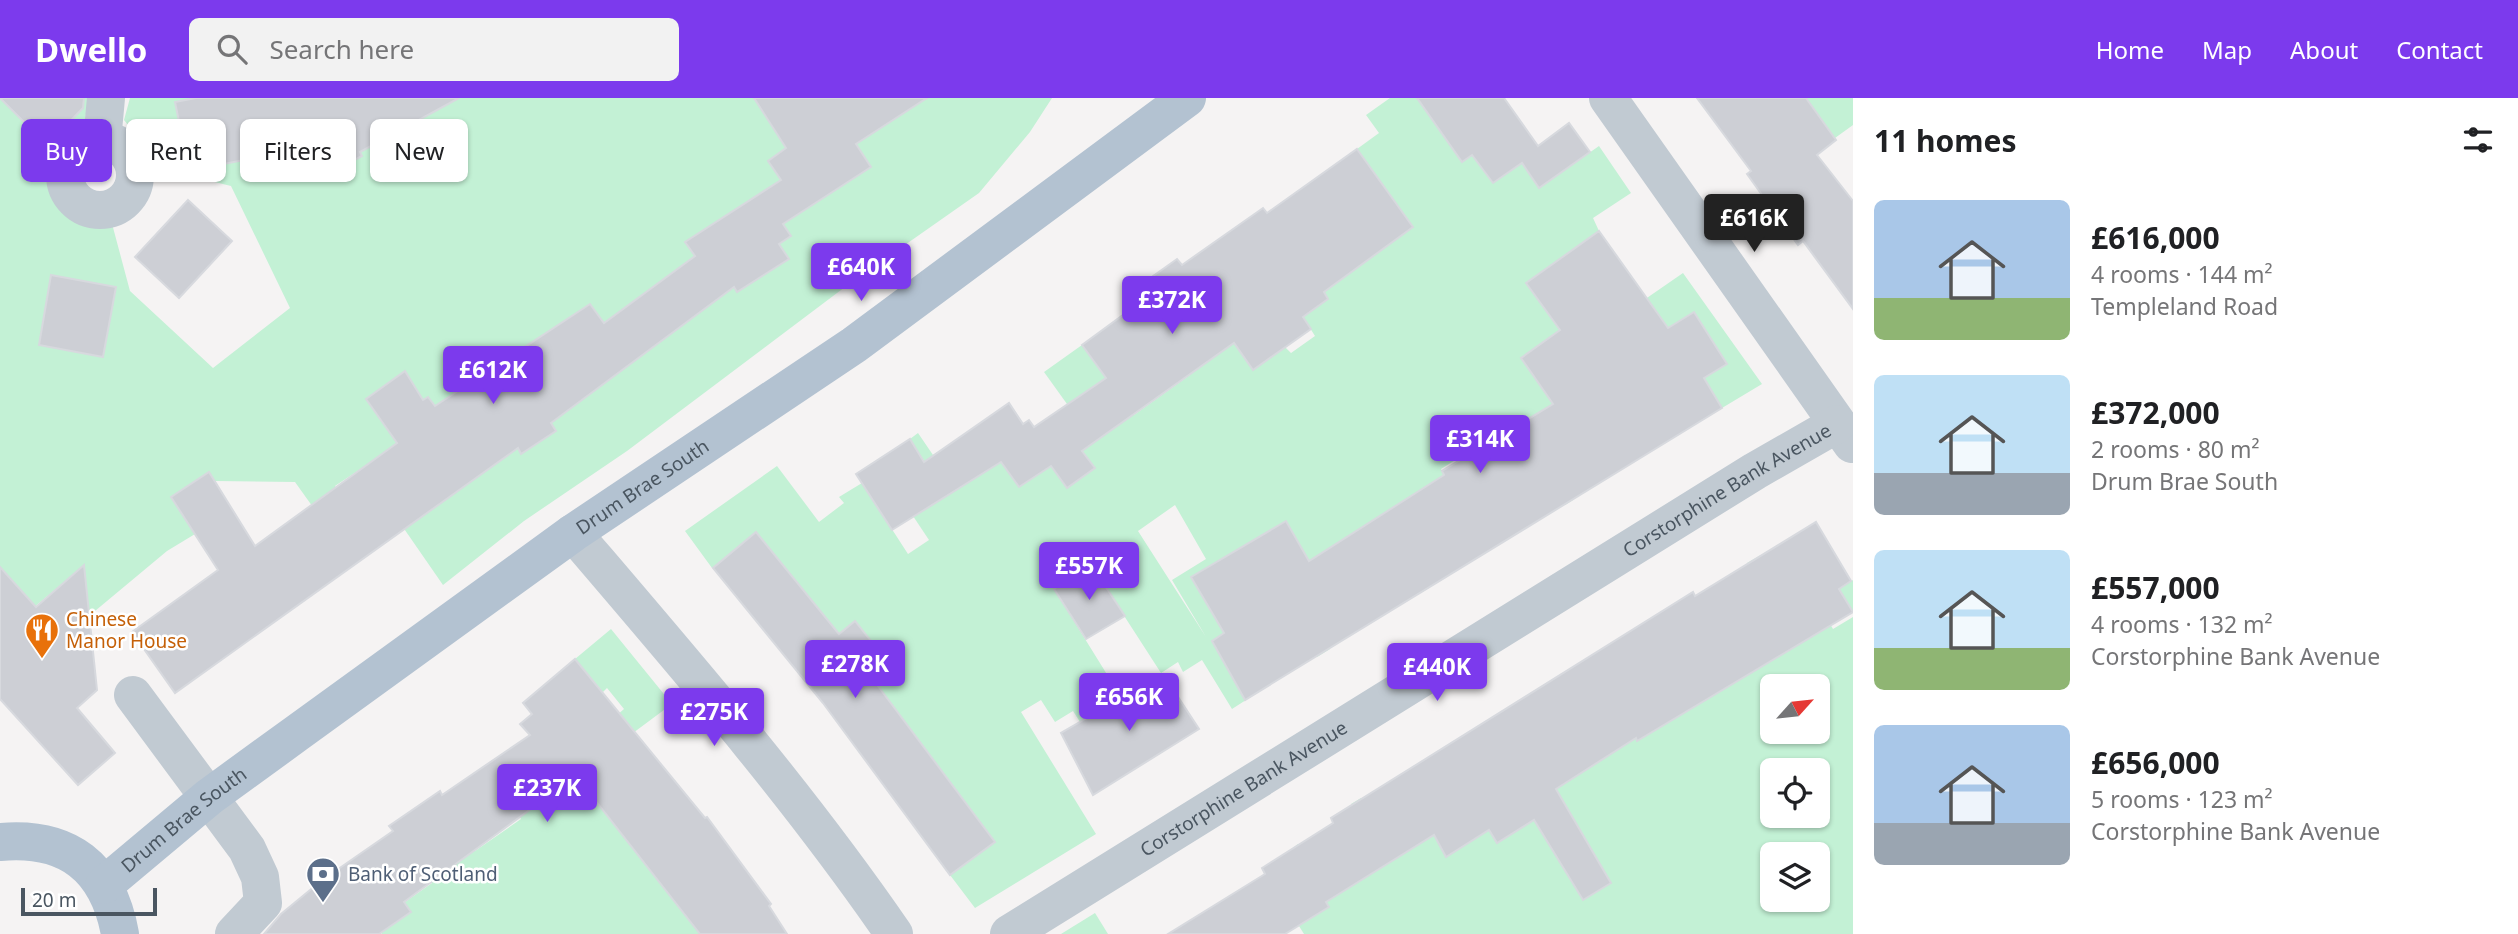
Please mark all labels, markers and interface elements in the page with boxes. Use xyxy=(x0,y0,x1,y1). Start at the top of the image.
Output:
search box xyxy=(189,18,679,81)
text: Dwello xyxy=(35,27,147,72)
icon: search xyxy=(213,30,251,68)
text: Search here xyxy=(269,31,414,67)
text: Home xyxy=(2096,33,2164,66)
text: Map xyxy=(2202,33,2252,66)
text: About xyxy=(2290,33,2358,66)
text: Contact xyxy=(2396,33,2483,66)
chip: Buy xyxy=(21,119,112,182)
chip: Rent xyxy=(126,119,226,182)
chip: Filters xyxy=(240,119,356,182)
chip: New xyxy=(370,119,468,182)
text: 11 homes xyxy=(1874,120,2017,161)
icon: filters xyxy=(2459,121,2497,159)
pin: £616K xyxy=(1705,194,1803,254)
text: £616K xyxy=(1720,201,1788,233)
text: £616,000 xyxy=(2091,217,2220,258)
icon: home xyxy=(1930,228,2014,312)
pin: £640K xyxy=(812,244,910,303)
text: £640K xyxy=(827,250,895,282)
text: 4 rooms · 144 m² xyxy=(2091,258,2273,290)
pin: £372K xyxy=(1123,276,1221,336)
text: £372K xyxy=(1138,283,1206,315)
text: Templeland Road xyxy=(2091,290,2278,322)
pin: £612K xyxy=(444,346,542,406)
text: £612K xyxy=(459,353,527,385)
text: £372,000 xyxy=(2091,392,2220,433)
icon: home xyxy=(1930,403,2014,487)
pin: £314K xyxy=(1431,416,1529,475)
street label: Corstorphine Bank Avenue xyxy=(1618,417,1836,563)
text: £314K xyxy=(1446,422,1514,454)
street label: Drum Brae South xyxy=(571,433,714,540)
text: 2 rooms · 80 m² xyxy=(2091,433,2260,465)
text: Drum Brae South xyxy=(2091,465,2278,497)
pin: £557K xyxy=(1040,542,1138,602)
text: £557K xyxy=(1055,549,1123,581)
text: £557,000 xyxy=(2091,567,2220,608)
icon: home xyxy=(1930,578,2014,662)
place label: Chinese Manor House xyxy=(66,606,187,654)
text: 4 rooms · 132 m² xyxy=(2091,608,2273,640)
restaurant icon: Chinese Manor House xyxy=(23,611,61,660)
pin: £278K xyxy=(806,640,904,700)
text: Corstorphine Bank Avenue xyxy=(2091,640,2380,672)
pin: £440K xyxy=(1388,644,1486,703)
text: £278K xyxy=(821,647,889,679)
text: £440K xyxy=(1403,650,1471,682)
pin: £656K xyxy=(1080,674,1178,733)
north arrow xyxy=(1760,674,1830,744)
map controls xyxy=(1760,674,1830,912)
text: £656K xyxy=(1095,680,1163,712)
pin: £275K xyxy=(665,688,763,748)
text: £275K xyxy=(680,695,748,727)
street label: Corstorphine Bank Avenue xyxy=(1135,714,1352,863)
text: £656,000 xyxy=(2091,742,2220,783)
icon: home xyxy=(1930,753,2014,837)
button: locate xyxy=(1760,758,1830,828)
street label: Drum Brae South xyxy=(115,761,252,878)
pin: £237K xyxy=(498,764,596,824)
text: £237K xyxy=(513,771,581,803)
text: 5 rooms · 123 m² xyxy=(2091,783,2273,815)
text: Corstorphine Bank Avenue xyxy=(2091,815,2380,847)
button: layers xyxy=(1760,842,1830,912)
bank icon: Bank of Scotland xyxy=(304,855,342,904)
place label: Bank of Scotland xyxy=(348,861,498,887)
scale bar xyxy=(21,885,158,917)
text: 20 m xyxy=(32,887,76,913)

